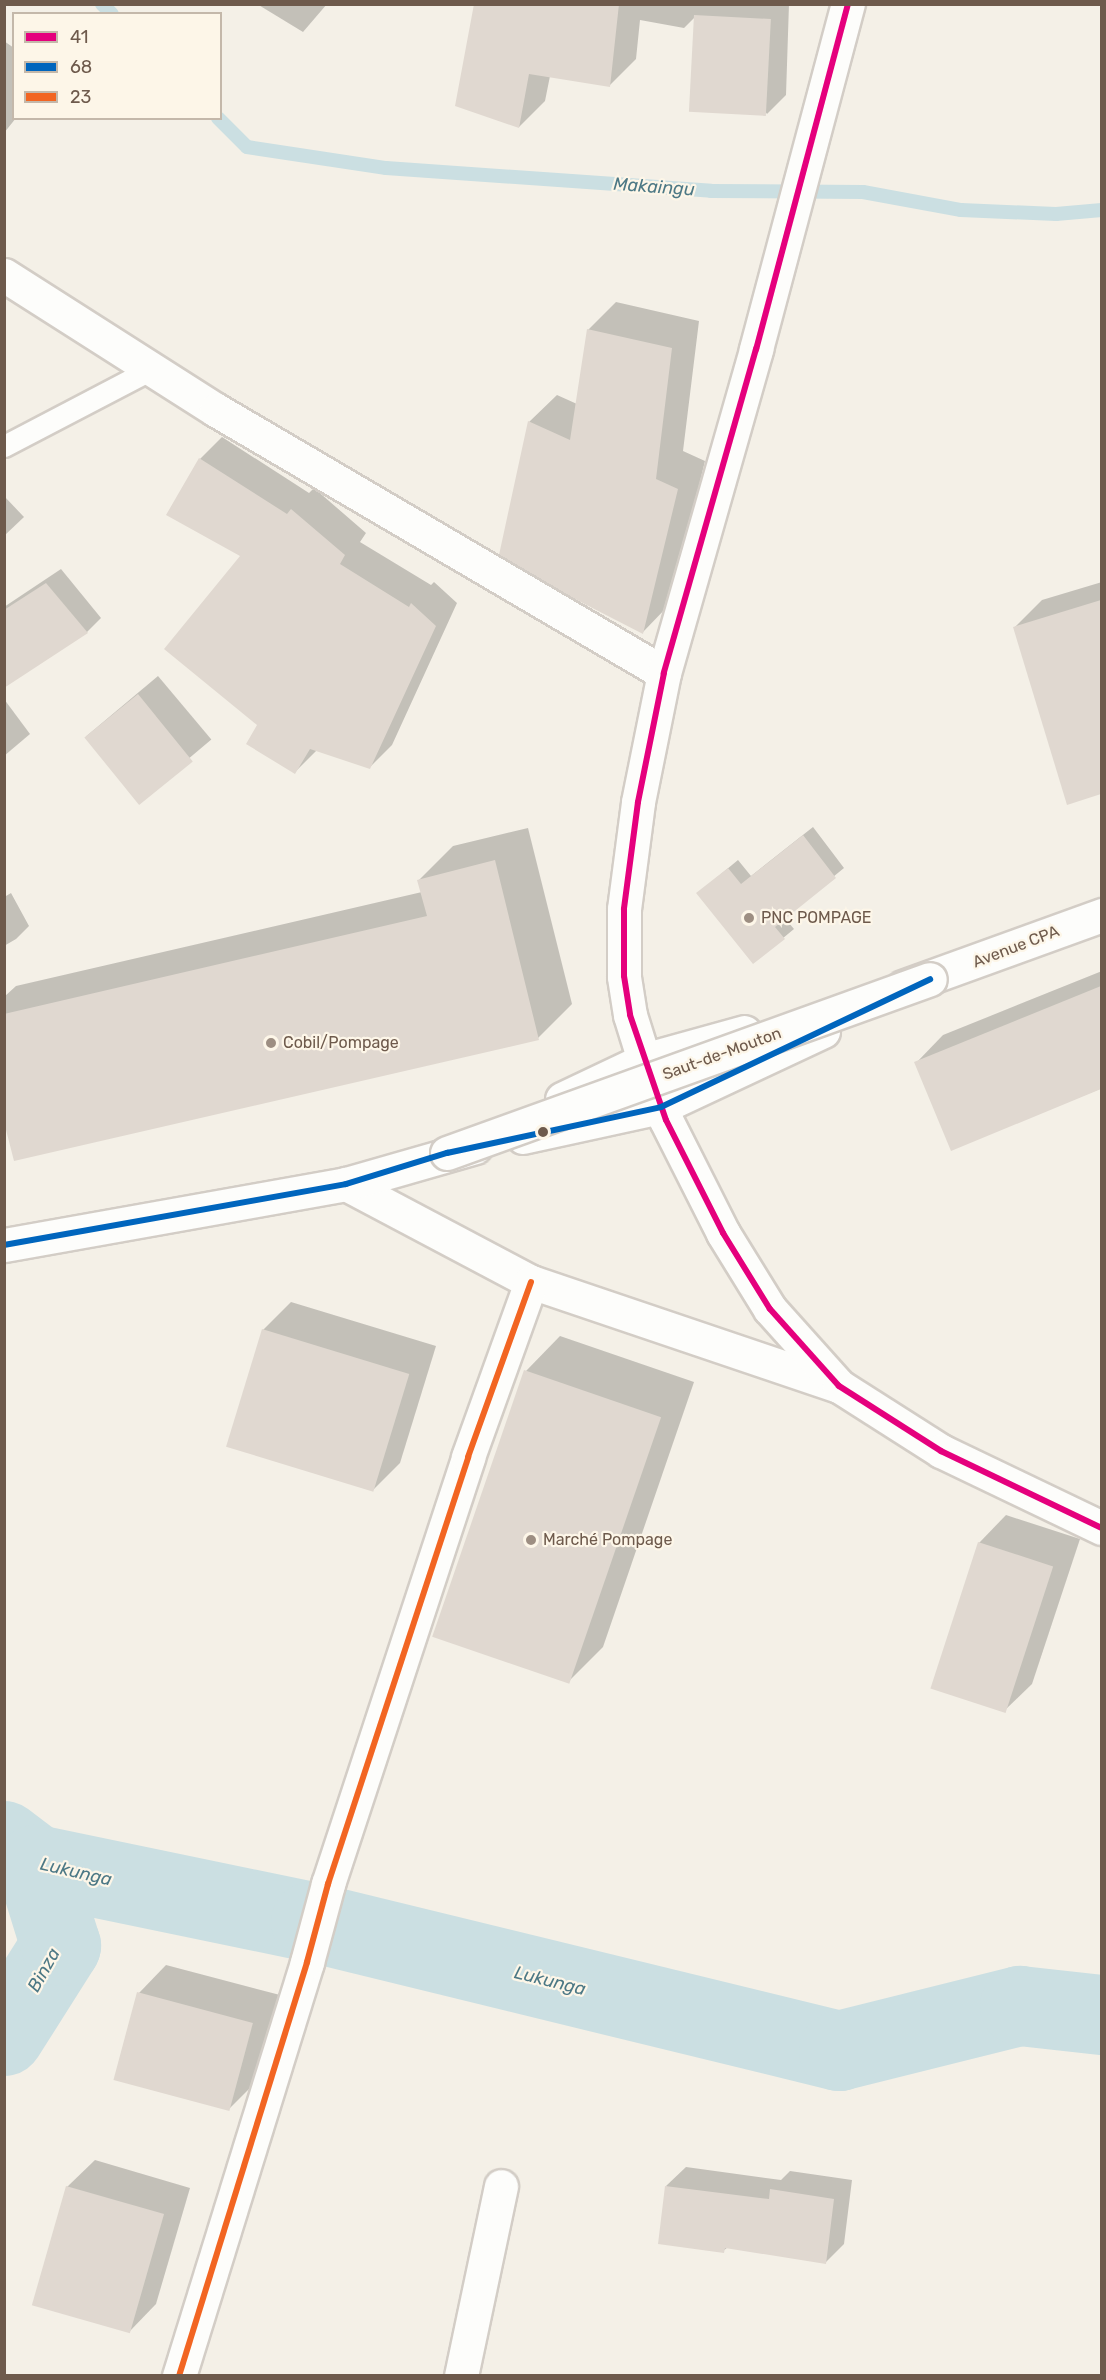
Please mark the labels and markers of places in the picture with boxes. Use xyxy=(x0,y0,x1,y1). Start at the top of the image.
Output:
place label: PNC POMPAGE xyxy=(761,908,872,928)
marker: PNC POMPAGE xyxy=(742,911,756,925)
place label: Cobil/Pompage xyxy=(283,1033,399,1053)
marker: Cobil/Pompage xyxy=(264,1036,278,1050)
unlabelled marker xyxy=(537,1126,549,1138)
place label: Marché Pompage xyxy=(543,1530,672,1550)
marker: Marché Pompage xyxy=(524,1533,538,1547)

